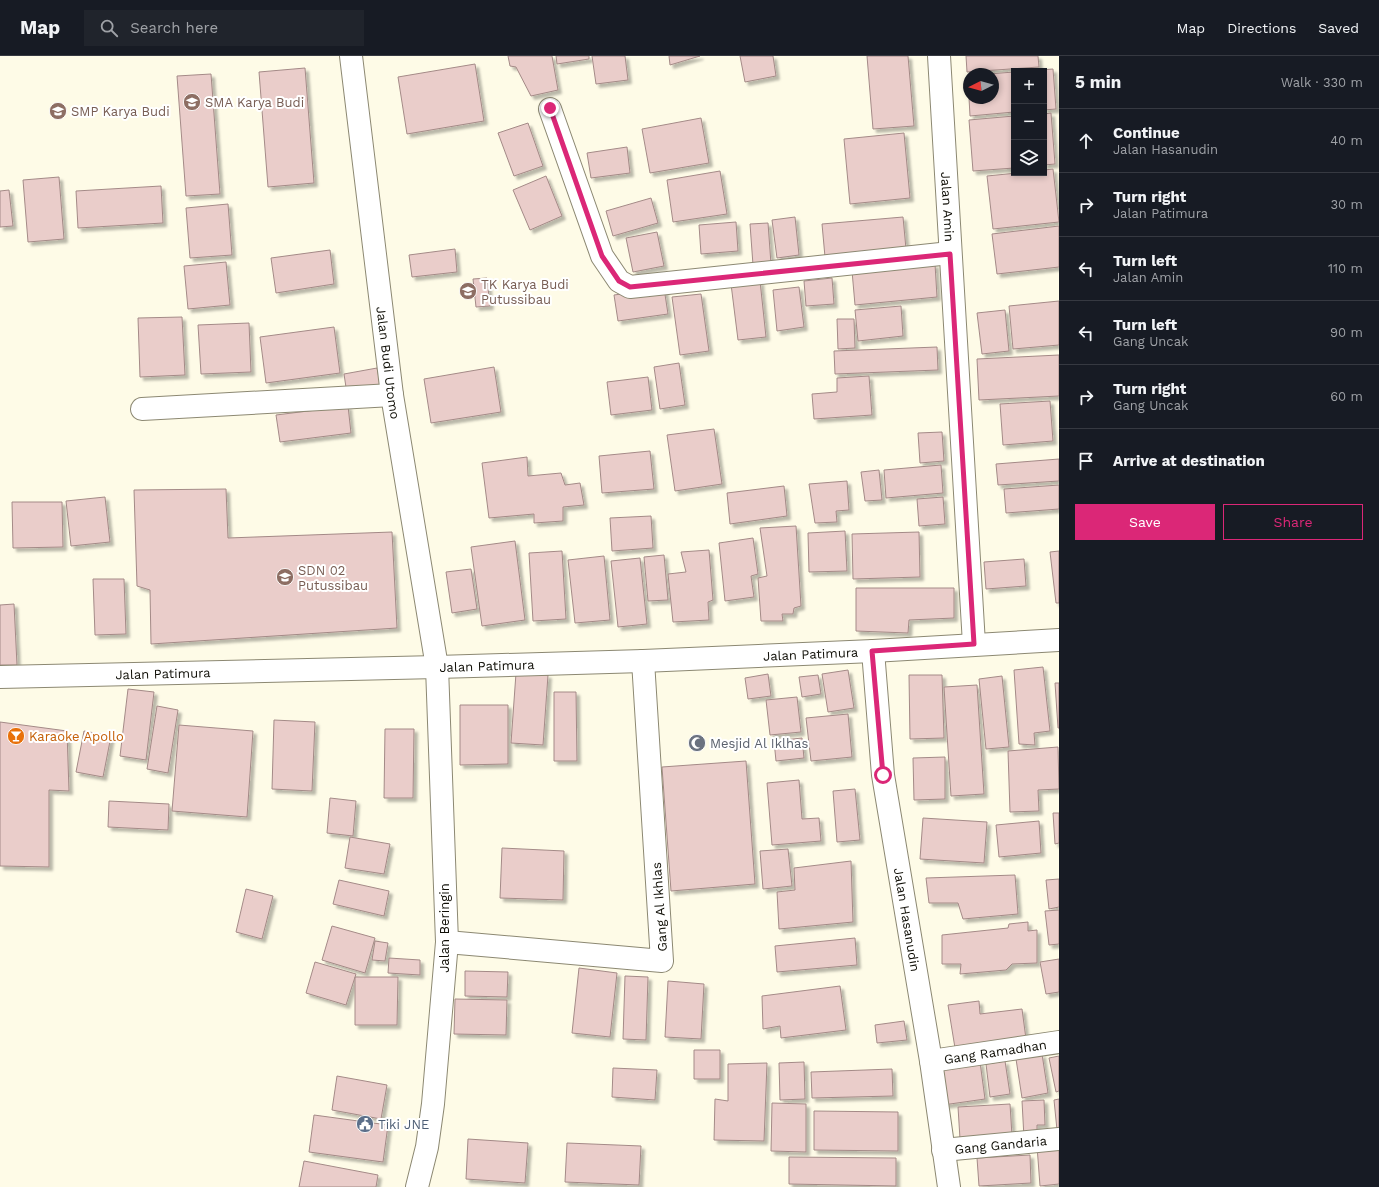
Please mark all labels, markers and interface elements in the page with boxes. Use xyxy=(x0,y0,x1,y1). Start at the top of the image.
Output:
search box xyxy=(84,10,364,46)
text: Map xyxy=(20,16,60,39)
icon: search xyxy=(98,17,120,39)
text: Search here xyxy=(130,19,218,37)
text: Map xyxy=(1177,20,1205,36)
text: Directions xyxy=(1227,20,1296,36)
text: Saved xyxy=(1318,20,1359,36)
north arrow xyxy=(963,68,999,104)
map controls xyxy=(1011,68,1047,176)
button: + xyxy=(1011,68,1047,104)
text: 5 min xyxy=(1075,72,1121,92)
text: Walk · 330 m xyxy=(1281,75,1363,90)
school or university icon: SMA Karya Budi xyxy=(182,92,202,112)
place label: SMA Karya Budi xyxy=(205,95,304,110)
route end xyxy=(541,99,559,117)
school or university icon: SMP Karya Budi xyxy=(48,101,68,121)
place label: SMP Karya Budi xyxy=(71,104,170,119)
button: − xyxy=(1011,104,1047,140)
text: Continue xyxy=(1113,124,1180,142)
icon: ahead xyxy=(1075,130,1097,152)
text: 40 m xyxy=(1330,133,1363,148)
button: layers xyxy=(1011,140,1047,176)
text: Jalan Hasanudin xyxy=(1113,142,1218,157)
street label: Jalan Amin xyxy=(938,171,957,242)
text: Turn right xyxy=(1113,188,1186,206)
icon: right xyxy=(1075,194,1097,216)
text: 30 m xyxy=(1331,197,1363,212)
text: Jalan Patimura xyxy=(1113,206,1208,221)
text: Turn left xyxy=(1113,252,1177,270)
icon: left xyxy=(1075,258,1097,280)
text: 110 m xyxy=(1328,261,1363,276)
text: Jalan Amin xyxy=(1113,270,1183,285)
place label: TK Karya Budi Putussibau xyxy=(481,277,569,307)
school or university icon: TK Karya Budi Putussibau xyxy=(458,281,478,301)
street label: Jalan Budi Utomo xyxy=(373,306,403,420)
text: Turn left xyxy=(1113,316,1177,334)
icon: left xyxy=(1075,322,1097,344)
text: 90 m xyxy=(1330,325,1363,340)
text: Gang Uncak xyxy=(1113,334,1188,349)
text: Turn right xyxy=(1113,380,1186,398)
icon: right xyxy=(1075,386,1097,408)
text: 60 m xyxy=(1330,389,1363,404)
text: Gang Uncak xyxy=(1113,398,1188,413)
icon: arrive xyxy=(1075,450,1097,472)
text: Arrive at destination xyxy=(1113,452,1265,470)
button: Save xyxy=(1075,504,1215,540)
button: Share xyxy=(1223,504,1363,540)
place label: SDN 02 Putussibau xyxy=(298,563,368,593)
school or university icon: SDN 02 Putussibau xyxy=(275,567,295,587)
street label: Jalan Patimura xyxy=(763,645,859,664)
street label: Jalan Patimura xyxy=(439,657,535,675)
street label: Jalan Patimura xyxy=(115,665,211,682)
bar icon: Karaoke Apollo xyxy=(6,726,26,746)
place label: Karaoke Apollo xyxy=(29,729,124,744)
mosque icon: Mesjid Al Iklhas xyxy=(687,733,707,753)
place label: Mesjid Al Iklhas xyxy=(710,736,808,751)
route start xyxy=(874,766,892,784)
street label: Gang Al Ikhlas xyxy=(649,862,670,952)
street label: Jalan Hasanudin xyxy=(891,867,923,973)
street label: Jalan Beringin xyxy=(437,883,452,973)
street label: Gang Ramadhan xyxy=(943,1037,1048,1067)
public building icon: Tiki JNE xyxy=(355,1114,375,1134)
place label: Tiki JNE xyxy=(378,1117,429,1132)
street label: Gang Gandaria xyxy=(954,1133,1048,1157)

